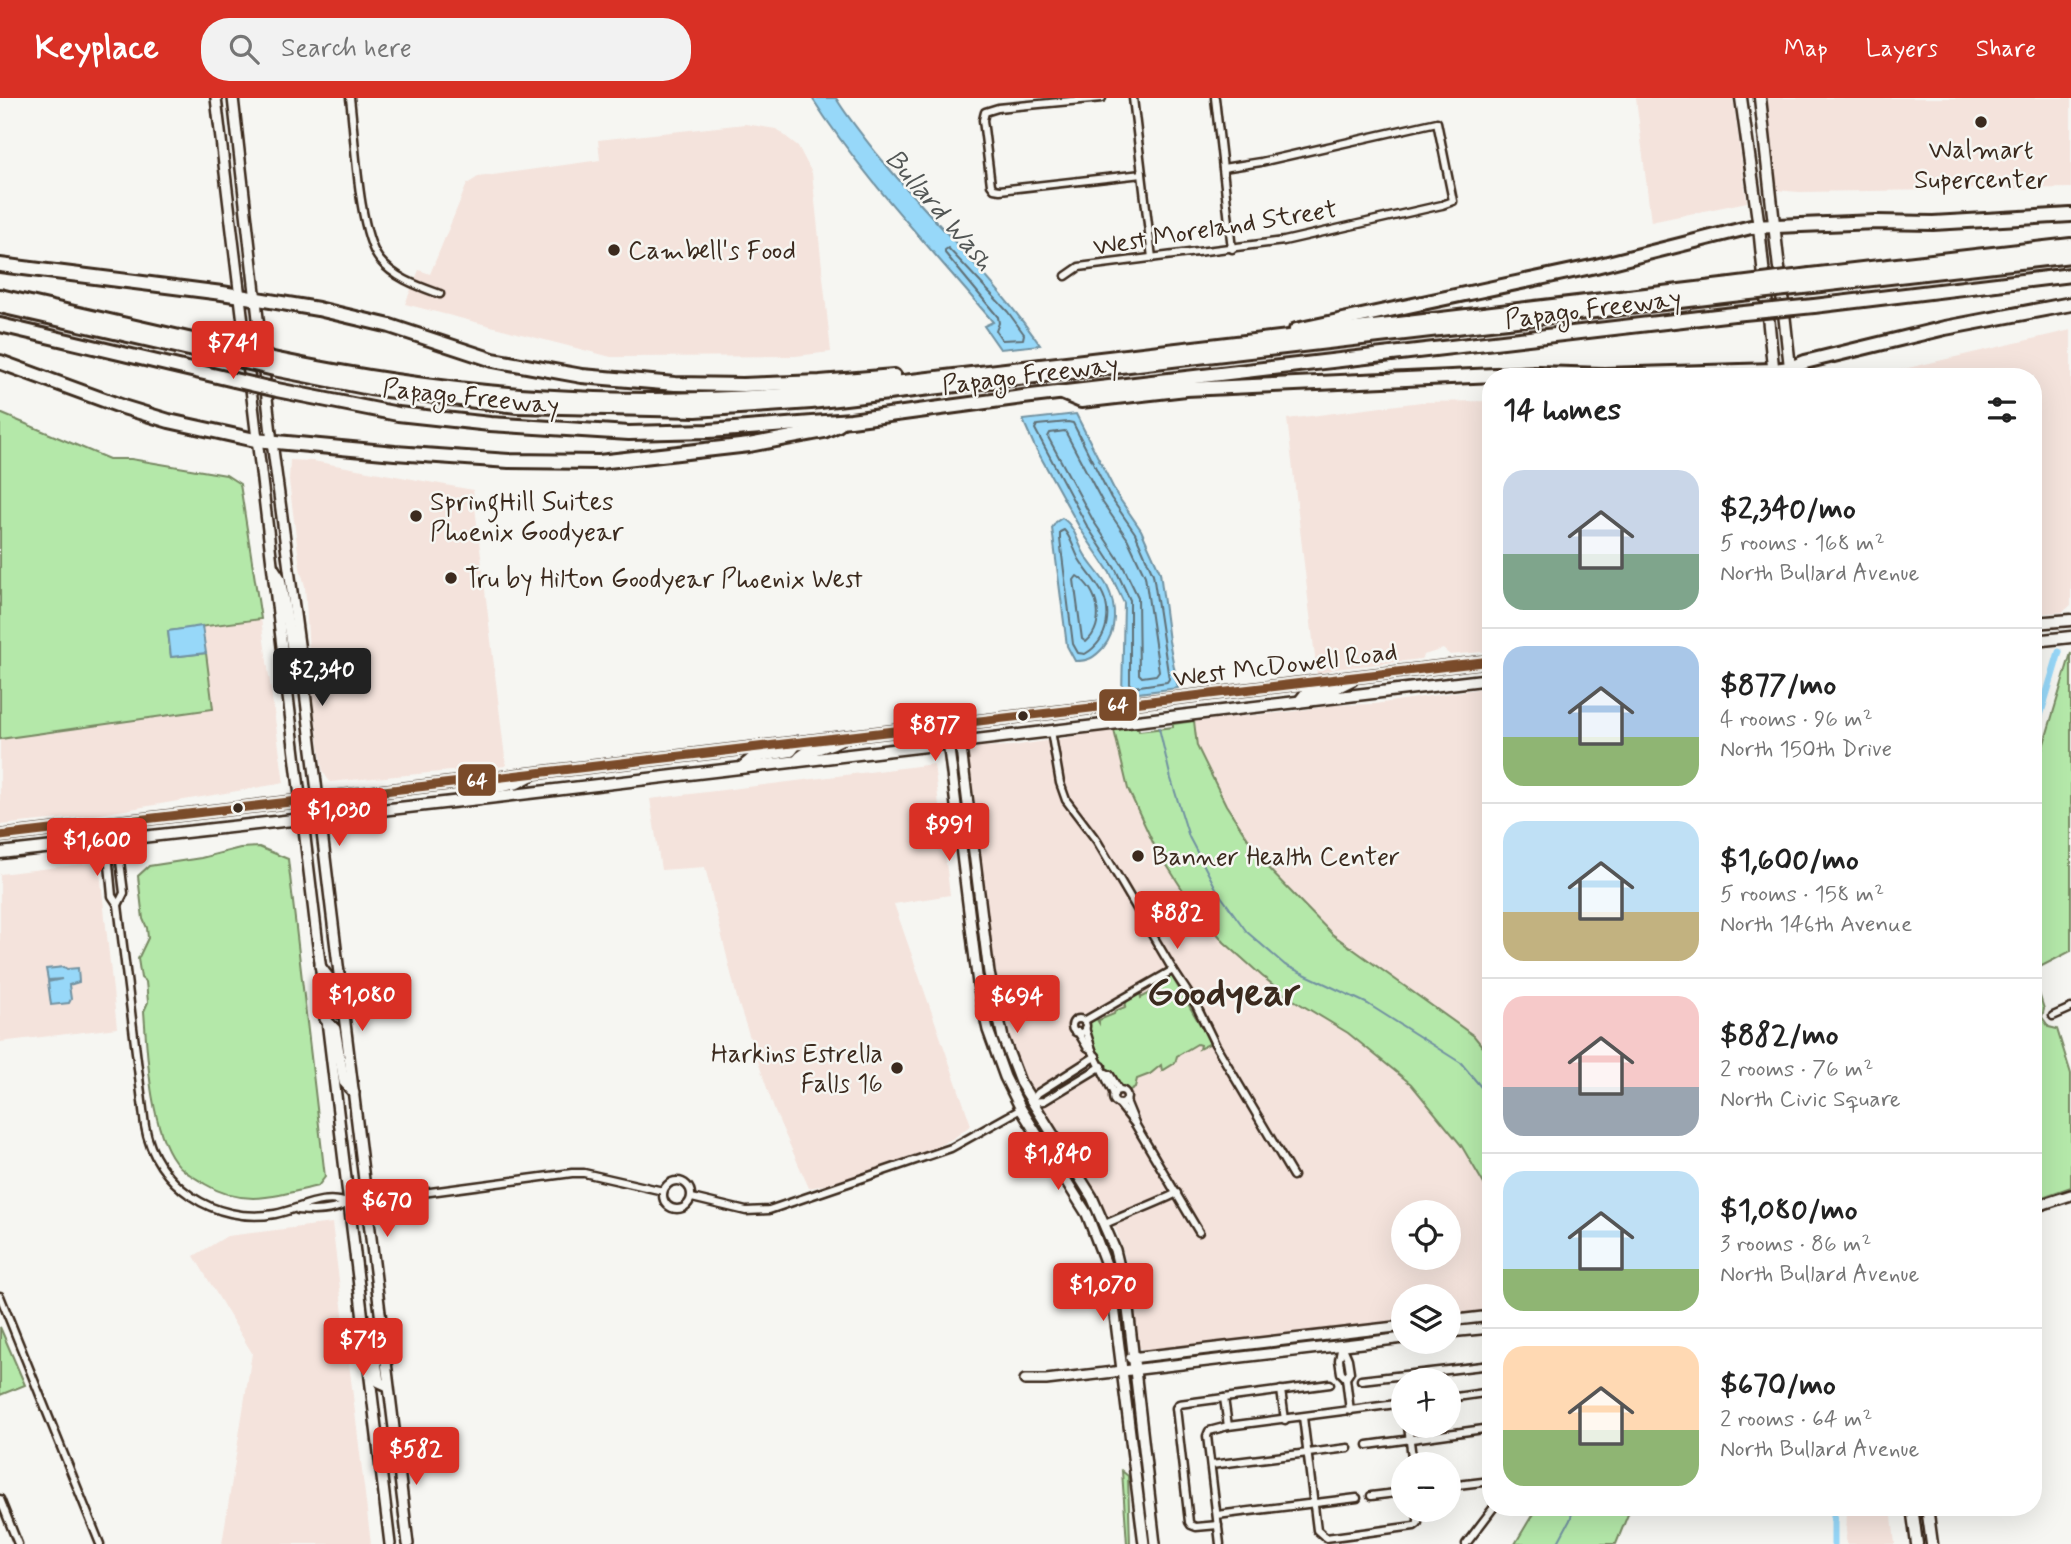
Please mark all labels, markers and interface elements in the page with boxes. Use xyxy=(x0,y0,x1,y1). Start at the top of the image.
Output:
search box xyxy=(201,18,691,81)
text: Keyplace xyxy=(35,27,159,71)
icon: search xyxy=(225,30,263,68)
text: Search here xyxy=(281,32,412,66)
text: Map xyxy=(1784,34,1828,65)
text: Layers xyxy=(1866,34,1938,65)
text: Share xyxy=(1976,34,2036,65)
marker: Walmart Supercenter xyxy=(1973,114,1989,130)
place label: Walmart Supercenter xyxy=(1914,134,2048,198)
water label: Bullard Wash xyxy=(876,142,1002,280)
street label: West Moreland Street xyxy=(1091,193,1340,265)
place label: Cambell's Food xyxy=(628,235,796,269)
marker: Cambell's Food xyxy=(606,242,622,258)
street label: Papago Freeway xyxy=(1503,282,1684,340)
pin: $741 xyxy=(192,322,274,381)
text: $741 xyxy=(208,329,258,359)
street label: Papago Freeway xyxy=(940,348,1121,406)
street label: Papago Freeway xyxy=(381,372,561,426)
text: 14 homes xyxy=(1503,391,1621,430)
icon: filters xyxy=(1983,391,2021,429)
place label: SpringHill Suites Phoenix Goodyear xyxy=(430,486,624,550)
text: $2,340/mo xyxy=(1720,490,1856,529)
icon: home xyxy=(1559,498,1643,582)
marker: SpringHill Suites Phoenix Goodyear xyxy=(408,508,424,524)
text: 5 rooms · 168 m² xyxy=(1720,529,1885,559)
text: North Bullard Avenue xyxy=(1720,559,1919,589)
place label: Tru by Hilton Goodyear Phoenix West xyxy=(465,563,863,597)
marker: Tru by Hilton Goodyear Phoenix West xyxy=(443,570,459,586)
street label: West McDowell Road xyxy=(1171,635,1399,697)
pin: $2,340 xyxy=(265,648,379,708)
text: $2,340 xyxy=(289,656,355,686)
text: $877/mo xyxy=(1720,666,1836,705)
icon: home xyxy=(1559,674,1643,758)
line badge: 64 xyxy=(1098,688,1138,722)
text: 64 xyxy=(1107,693,1129,718)
pin: $877 xyxy=(894,704,976,763)
text: 4 rooms · 96 m² xyxy=(1720,705,1873,735)
unlabelled marker xyxy=(1016,709,1030,723)
text: $877 xyxy=(910,711,960,741)
text: North 150th Drive xyxy=(1720,735,1892,765)
line badge: 64 xyxy=(457,763,497,797)
text: 64 xyxy=(466,769,488,794)
pin: $1,030 xyxy=(282,788,396,848)
text: $1,030 xyxy=(307,796,371,826)
unlabelled marker xyxy=(231,801,245,815)
pin: $991 xyxy=(908,804,990,863)
text: $991 xyxy=(925,811,973,841)
pin: $1,600 xyxy=(40,818,154,878)
text: $1,600 xyxy=(63,826,131,856)
place label: Banner Health Center xyxy=(1152,841,1400,875)
text: $1,600/mo xyxy=(1720,841,1859,880)
marker: Banner Health Center xyxy=(1130,848,1146,864)
icon: home xyxy=(1559,849,1643,933)
text: 5 rooms · 158 m² xyxy=(1720,880,1884,910)
pin: $882 xyxy=(1136,892,1218,951)
text: $882 xyxy=(1151,899,1203,929)
text: North 146th Avenue xyxy=(1720,910,1912,940)
district label: Goodyear xyxy=(1147,968,1301,1020)
pin: $1,080 xyxy=(305,974,419,1033)
pin: $694 xyxy=(976,976,1058,1035)
text: $1,080 xyxy=(328,981,396,1011)
text: $694 xyxy=(991,983,1043,1013)
text: $882/mo xyxy=(1720,1016,1839,1055)
icon: home xyxy=(1559,1024,1643,1108)
place label: Harkins Estrella Falls 16 xyxy=(711,1038,883,1102)
text: 2 rooms · 76 m² xyxy=(1720,1055,1873,1085)
marker: Harkins Estrella Falls 16 xyxy=(889,1060,905,1076)
text: North Civic Square xyxy=(1720,1085,1901,1115)
pin: $1,840 xyxy=(1001,1132,1115,1192)
text: $1,840 xyxy=(1024,1140,1092,1170)
pin: $670 xyxy=(346,1180,428,1239)
text: $670 xyxy=(362,1187,412,1217)
text: $1,080/mo xyxy=(1720,1191,1857,1230)
icon: home xyxy=(1559,1199,1643,1283)
map controls xyxy=(1391,1200,1461,1522)
button: locate xyxy=(1391,1200,1461,1270)
text: 3 rooms · 86 m² xyxy=(1720,1230,1871,1260)
text: North Bullard Avenue xyxy=(1720,1260,1919,1290)
pin: $1,070 xyxy=(1046,1264,1160,1323)
text: $1,070 xyxy=(1069,1271,1137,1301)
button: layers xyxy=(1391,1284,1461,1354)
pin: $713 xyxy=(322,1318,404,1378)
text: $713 xyxy=(340,1326,386,1356)
text: $670/mo xyxy=(1720,1366,1836,1405)
button: + xyxy=(1391,1368,1461,1438)
icon: home xyxy=(1559,1374,1643,1458)
text: 2 rooms · 64 m² xyxy=(1720,1405,1872,1435)
pin: $582 xyxy=(375,1428,457,1487)
text: $582 xyxy=(389,1435,443,1465)
text: North Bullard Avenue xyxy=(1720,1435,1919,1465)
button: − xyxy=(1391,1452,1461,1522)

